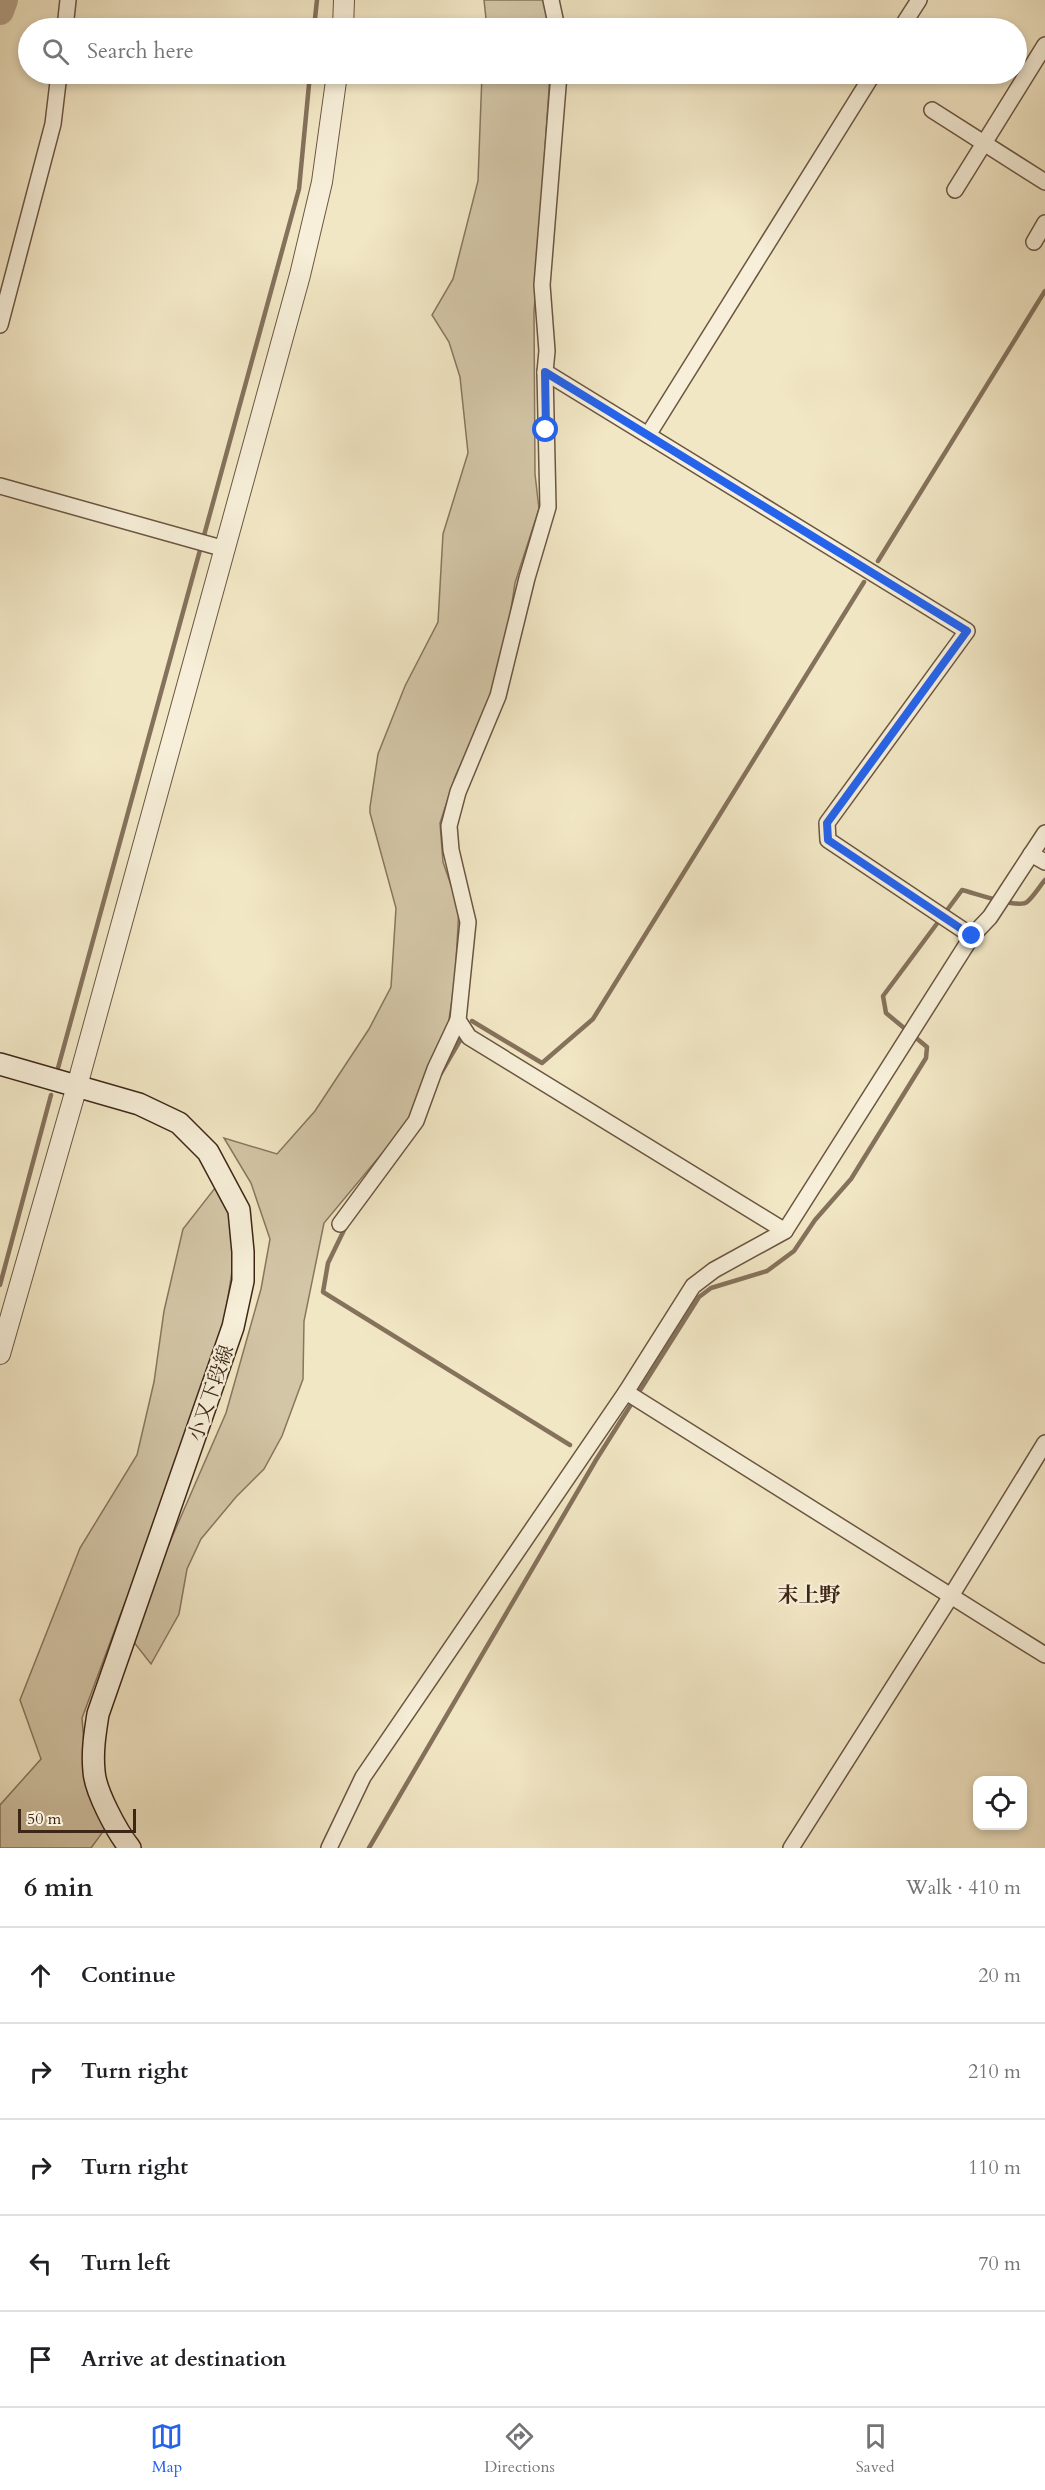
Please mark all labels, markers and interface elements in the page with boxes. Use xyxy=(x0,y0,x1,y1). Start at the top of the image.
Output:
search box xyxy=(18,18,1027,84)
icon: search xyxy=(39,35,72,68)
text: Search here xyxy=(87,36,194,66)
route start xyxy=(532,416,558,442)
route end xyxy=(958,922,984,948)
street label: 小又下段線 xyxy=(182,1341,240,1445)
district label: 末上野 xyxy=(778,1581,841,1610)
map controls xyxy=(973,1776,1027,1830)
button: locate xyxy=(973,1776,1027,1830)
scale bar xyxy=(18,1806,136,1834)
text: 50 m xyxy=(27,1808,61,1830)
text: 6 min xyxy=(24,1870,93,1905)
text: Walk · 410 m xyxy=(906,1874,1021,1901)
icon: ahead xyxy=(24,1959,57,1992)
text: Continue xyxy=(81,1960,176,1990)
text: 20 m xyxy=(978,1962,1021,1989)
icon: right xyxy=(24,2055,57,2088)
text: Turn right xyxy=(81,2056,188,2086)
text: 210 m xyxy=(968,2058,1021,2085)
icon: right xyxy=(24,2151,57,2184)
text: Turn right xyxy=(81,2152,188,2182)
text: 110 m xyxy=(968,2154,1021,2181)
icon: left xyxy=(24,2247,57,2280)
text: Turn left xyxy=(81,2248,170,2278)
text: 70 m xyxy=(978,2250,1021,2277)
icon: arrive xyxy=(24,2343,57,2376)
text: Arrive at destination xyxy=(81,2344,286,2374)
tab: Map xyxy=(150,2420,183,2478)
tab: Directions xyxy=(484,2420,555,2478)
tab: Saved xyxy=(856,2420,895,2478)

